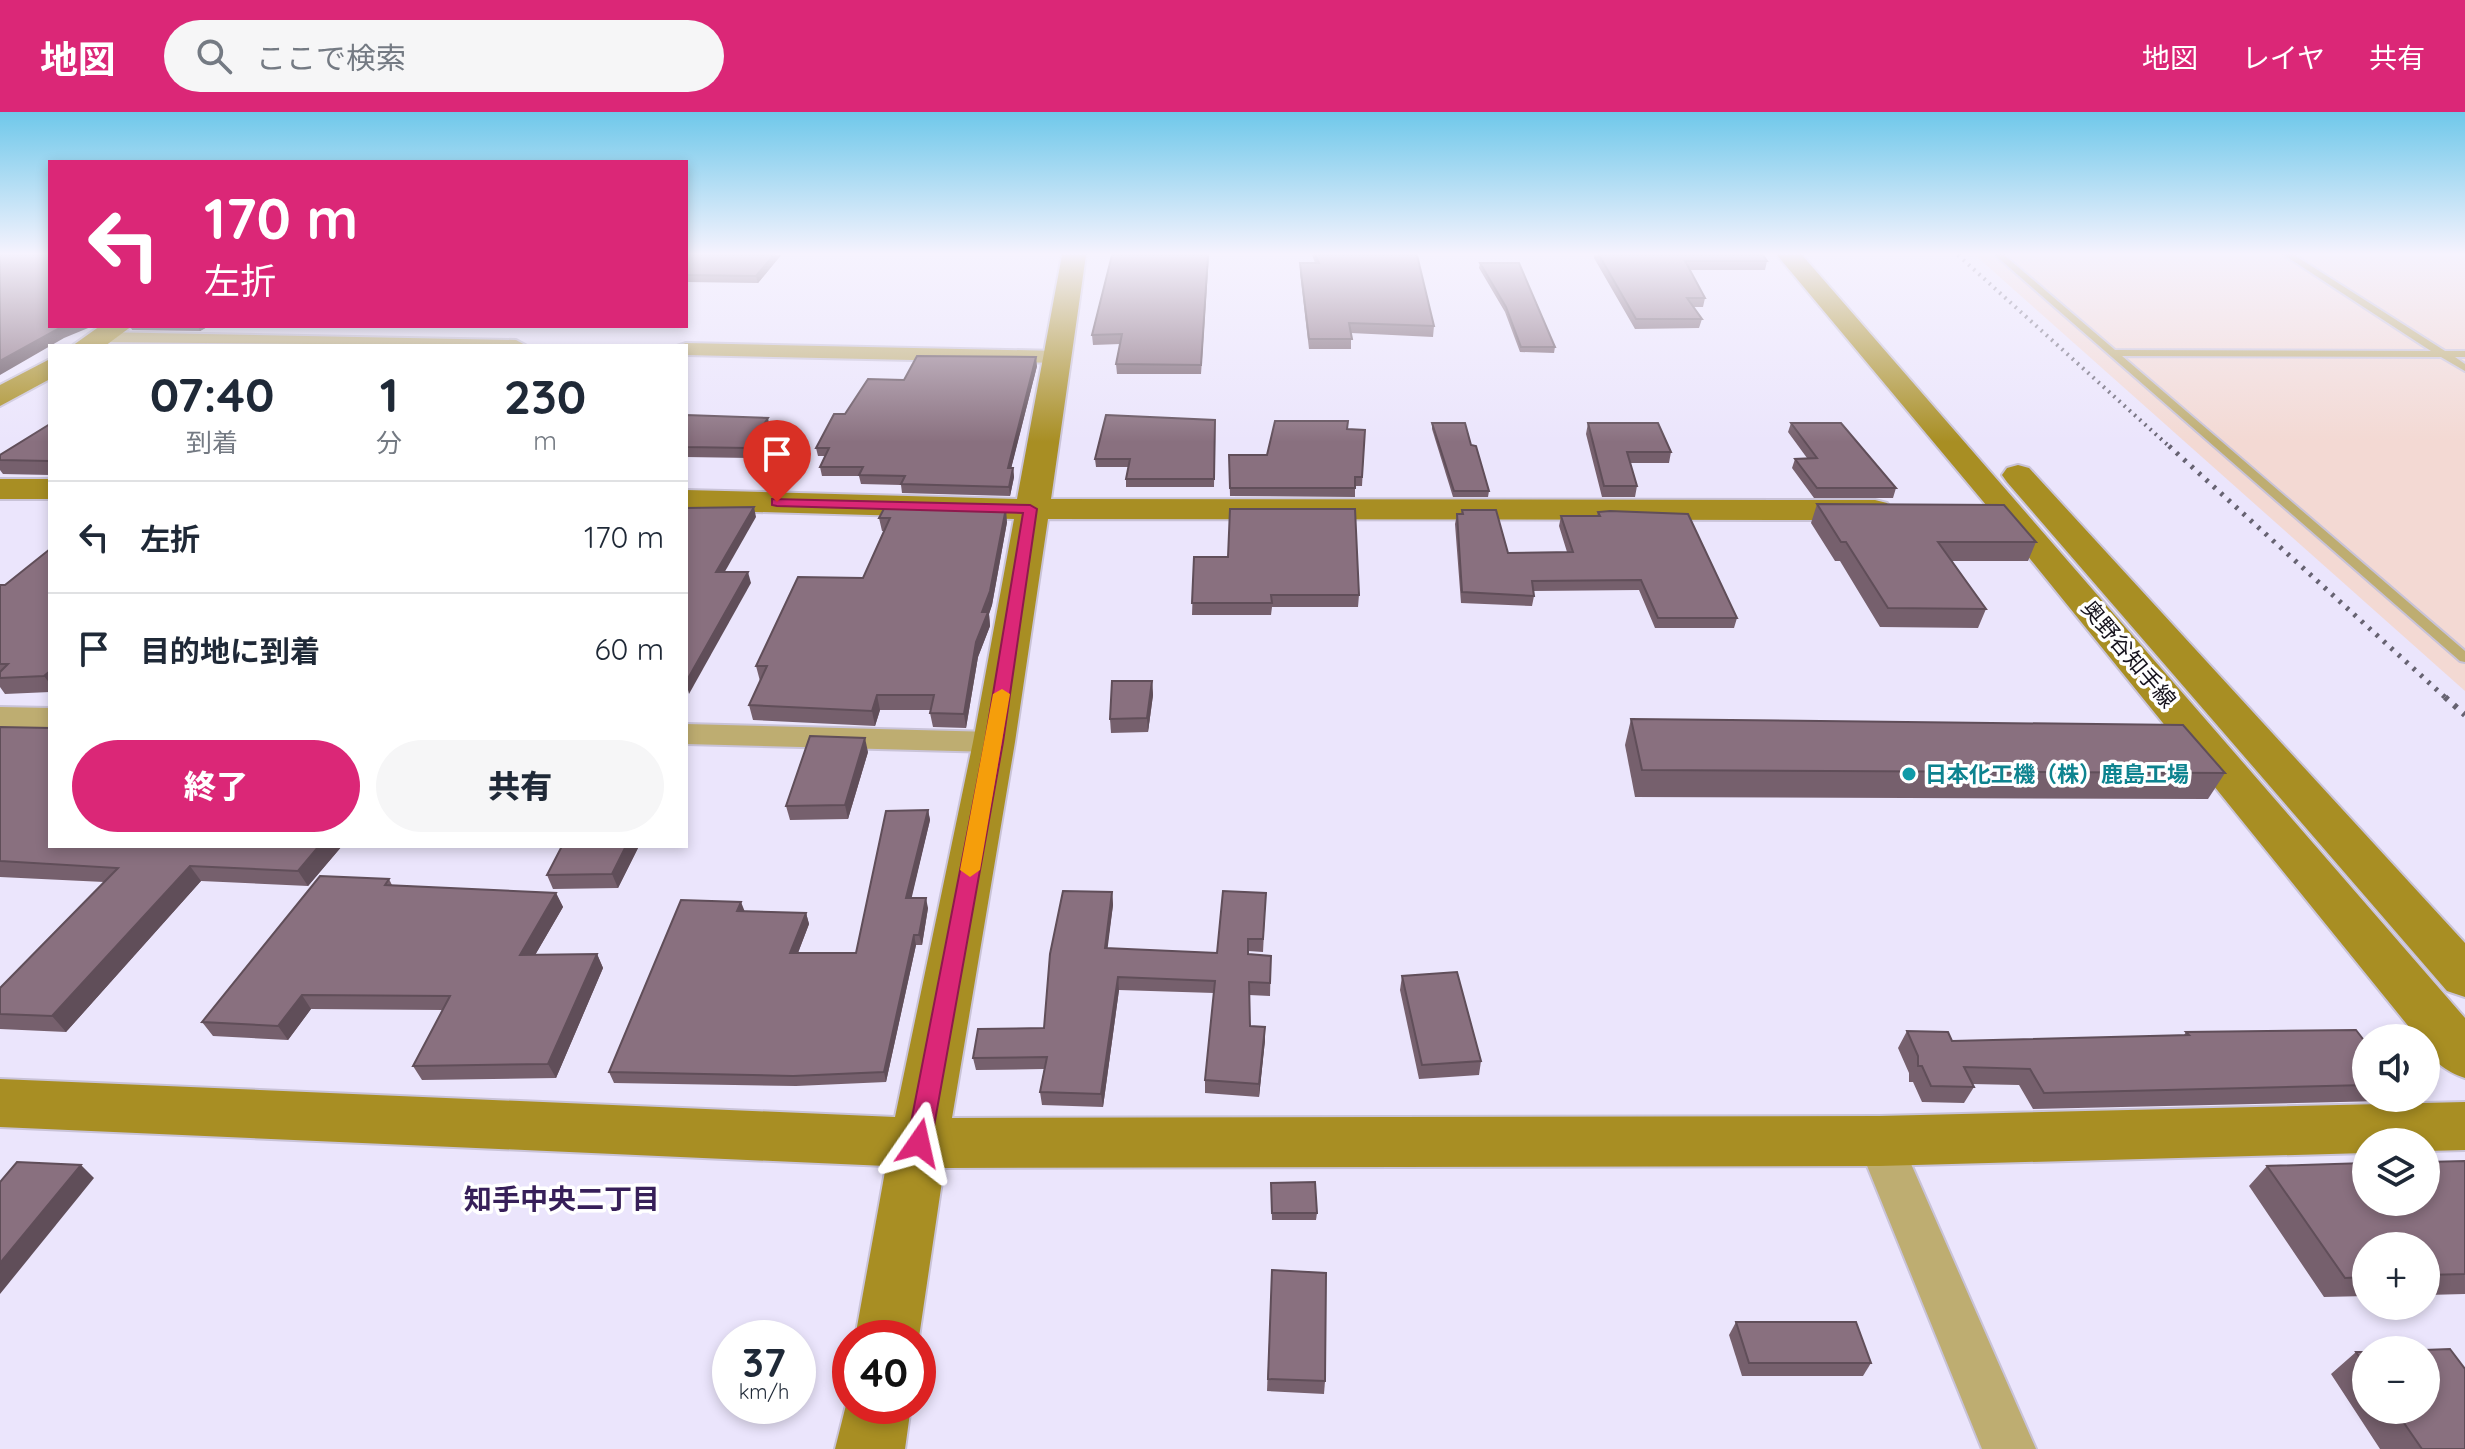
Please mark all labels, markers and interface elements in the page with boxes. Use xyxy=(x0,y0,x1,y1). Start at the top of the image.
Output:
search box xyxy=(164,20,724,92)
icon: search xyxy=(192,34,236,78)
text: 地図 xyxy=(40,35,116,83)
text: ここで検索 xyxy=(256,39,406,77)
text: 地図 xyxy=(2142,40,2198,75)
text: レイヤ xyxy=(2242,40,2325,75)
text: 共有 xyxy=(2369,40,2425,75)
text: 170 m xyxy=(204,183,358,253)
icon: left xyxy=(72,192,176,296)
text: 左折 xyxy=(204,258,276,303)
text: 07:40 xyxy=(150,364,274,424)
text: 1 xyxy=(380,364,398,424)
text: 230 xyxy=(504,366,586,426)
pin xyxy=(743,420,811,502)
text: m xyxy=(533,424,557,457)
text: 到着 xyxy=(186,426,238,459)
text: 分 xyxy=(376,426,402,459)
icon: arrive xyxy=(755,432,799,476)
icon: left xyxy=(72,515,116,559)
text: 170 m xyxy=(584,518,664,556)
text: 左折 xyxy=(140,520,200,558)
street label: 奥野谷知手線 xyxy=(2076,594,2182,714)
icon: arrive xyxy=(72,627,116,671)
text: 60 m xyxy=(594,630,664,668)
text: 目的地に到着 xyxy=(140,632,320,670)
button: 終了 xyxy=(72,740,360,832)
button: 共有 xyxy=(376,740,664,832)
place label: 日本化工機（株）鹿島工場 xyxy=(1925,760,2189,788)
marker: 日本化工機（株）鹿島工場 xyxy=(1900,765,1918,783)
map controls xyxy=(2352,1024,2440,1424)
button: sound xyxy=(2352,1024,2440,1112)
position arrow xyxy=(877,1101,961,1185)
button: layers xyxy=(2352,1128,2440,1216)
district label: 知手中央二丁目 xyxy=(464,1181,660,1216)
button: + xyxy=(2352,1232,2440,1320)
speed limit sign: 40 xyxy=(832,1320,936,1424)
button: − xyxy=(2352,1336,2440,1424)
text: 37 xyxy=(742,1337,786,1387)
text: km/h xyxy=(739,1379,789,1404)

